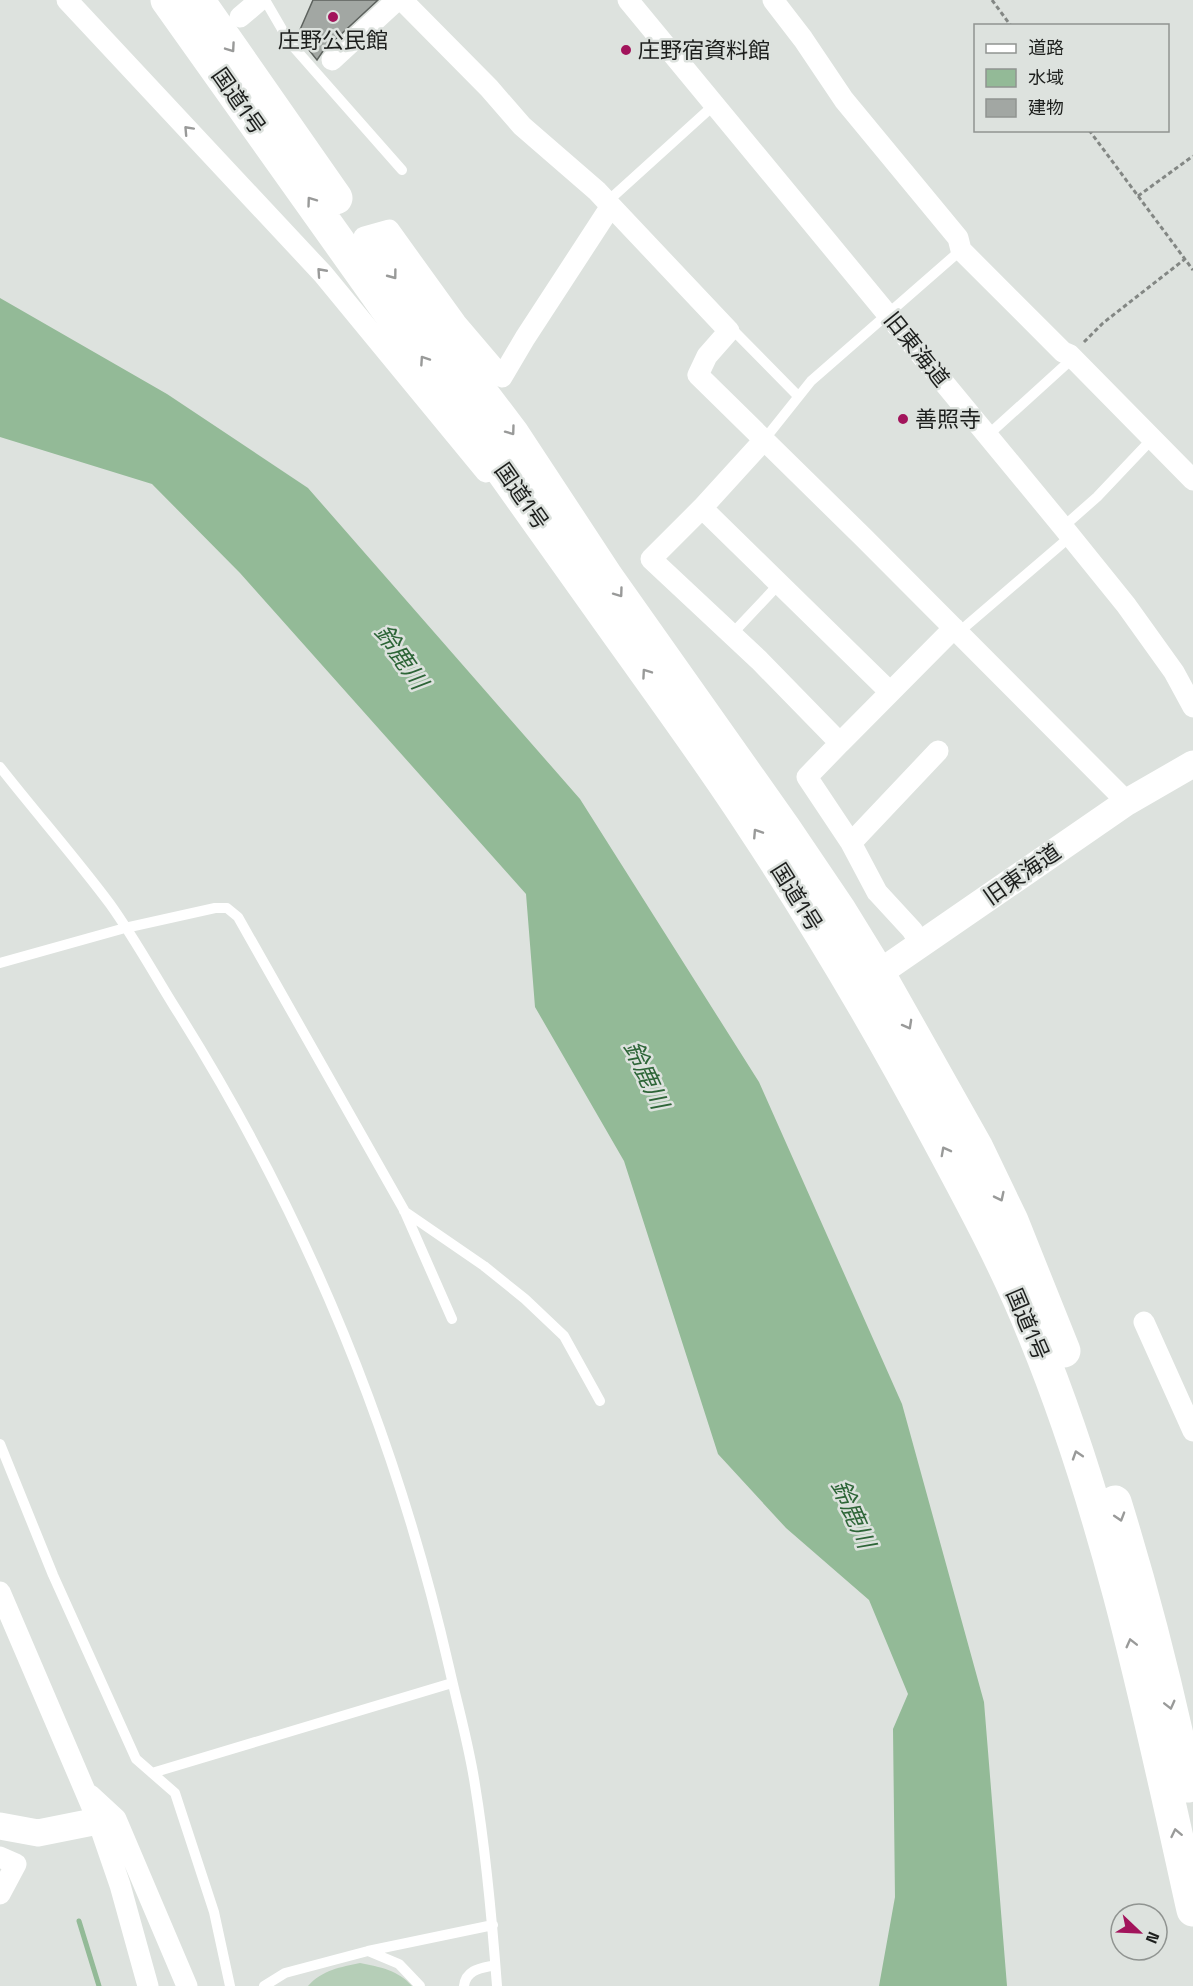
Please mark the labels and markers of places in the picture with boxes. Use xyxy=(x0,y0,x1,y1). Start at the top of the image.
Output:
marker: 庄野公民館 xyxy=(326,10,340,24)
place label: 庄野公民館 xyxy=(278,26,388,54)
place label: 庄野宿資料館 xyxy=(638,36,770,64)
marker: 庄野宿資料館 xyxy=(619,43,633,57)
place label: 善照寺 xyxy=(915,405,981,433)
marker: 善照寺 xyxy=(896,412,910,426)

